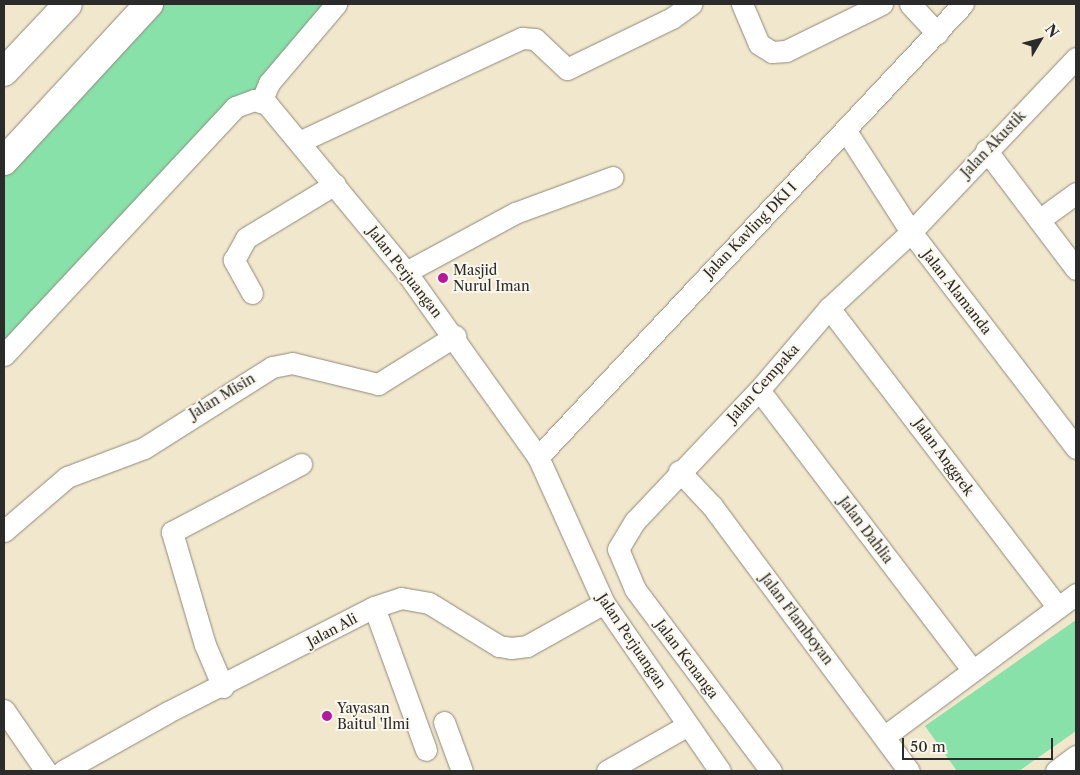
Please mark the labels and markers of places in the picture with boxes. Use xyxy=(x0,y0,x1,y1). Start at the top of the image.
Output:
place label: Masjid Nurul Iman xyxy=(453,262,530,294)
marker: Masjid Nurul Iman xyxy=(437,272,449,284)
place label: Yayasan Baitul 'Ilmi xyxy=(337,700,410,732)
marker: Yayasan Baitul 'Ilmi xyxy=(321,710,333,722)

